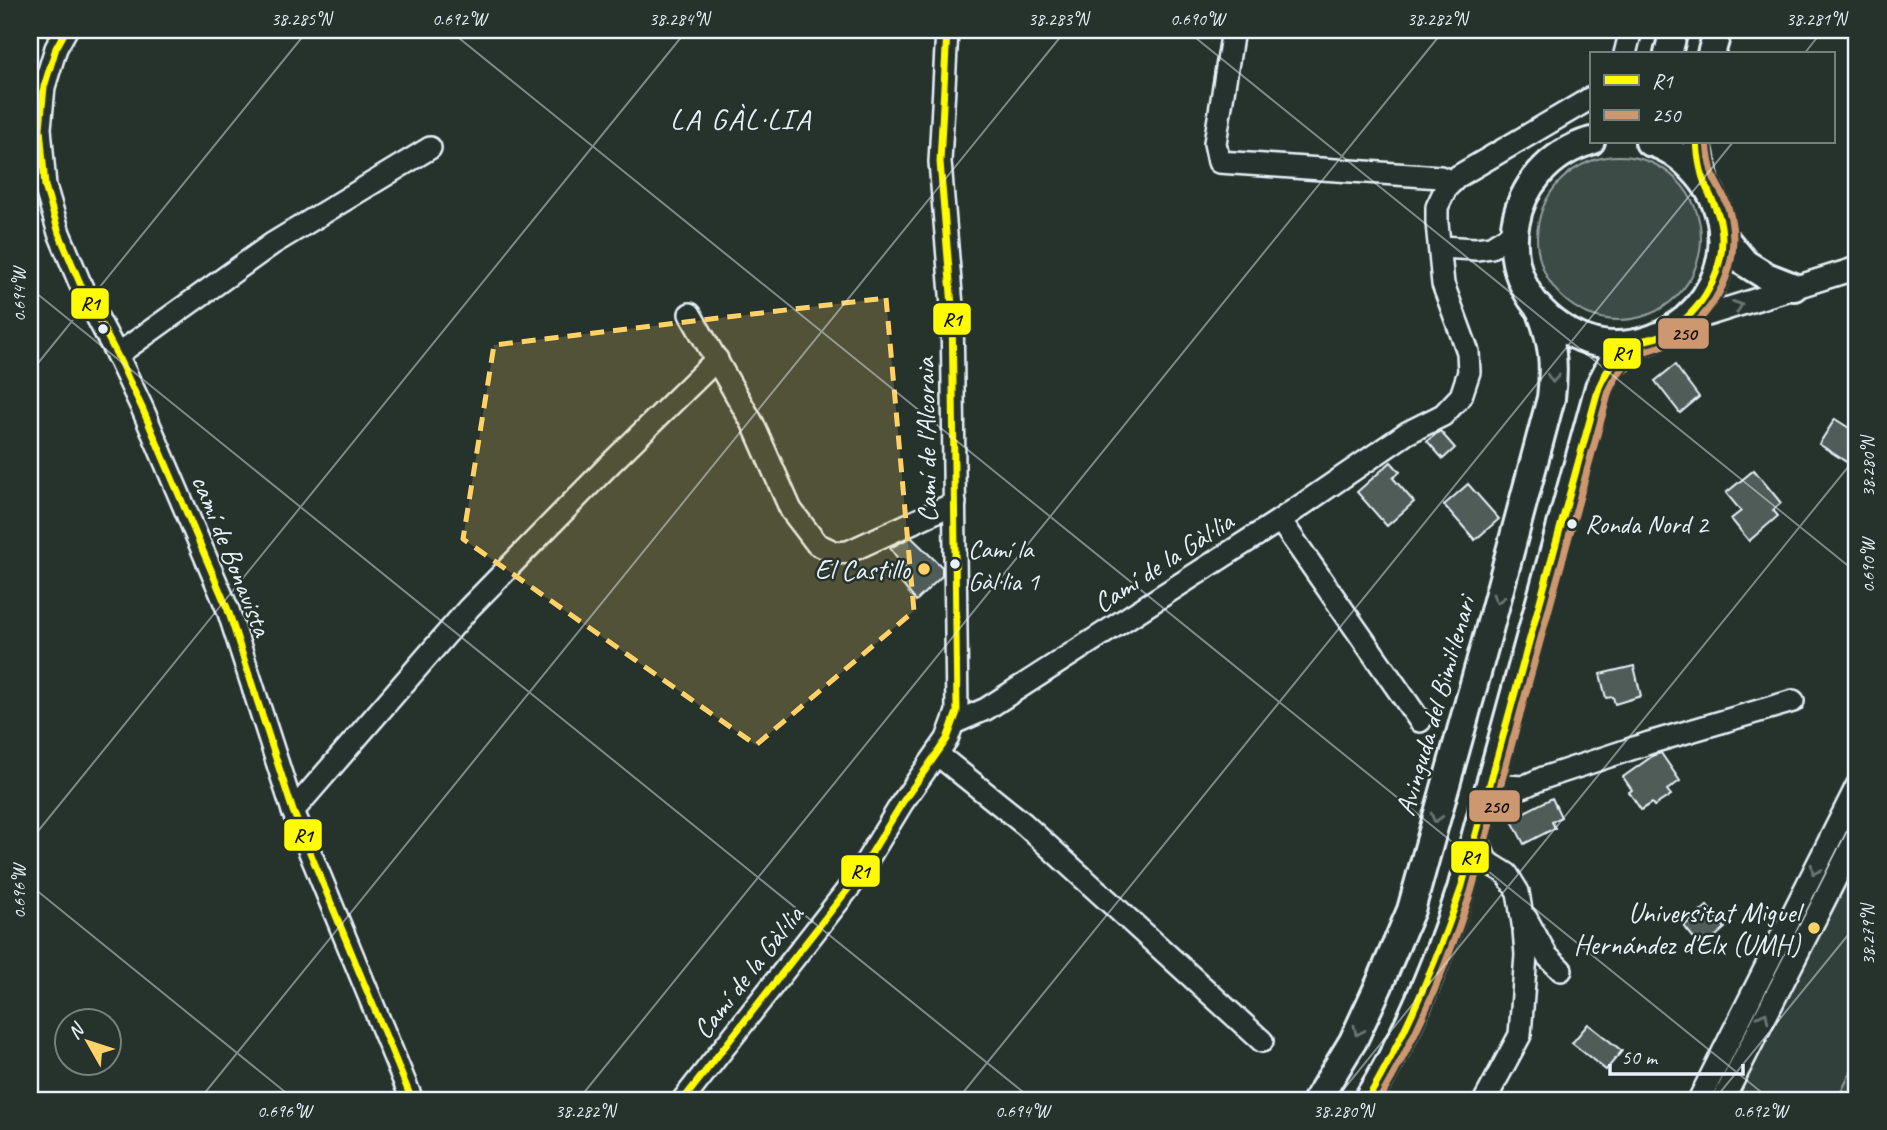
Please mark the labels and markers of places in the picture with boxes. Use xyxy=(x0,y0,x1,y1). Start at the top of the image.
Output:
unlabelled marker xyxy=(96,322,110,336)
place label: Ronda Nord 2 xyxy=(1585,508,1710,541)
marker: Ronda Nord 2 xyxy=(1565,517,1579,531)
place label: Camí la Gàl·lia 1 xyxy=(968,533,1040,598)
place label: El Castillo xyxy=(815,552,912,587)
marker: Camí la Gàl·lia 1 xyxy=(948,557,962,571)
marker: El Castillo xyxy=(916,561,932,577)
place label: Universitat Miguel Hernández d'Elx (UMH) xyxy=(1574,895,1805,962)
marker: Universitat Miguel Hernández d'Elx (UMH) xyxy=(1806,920,1822,936)

